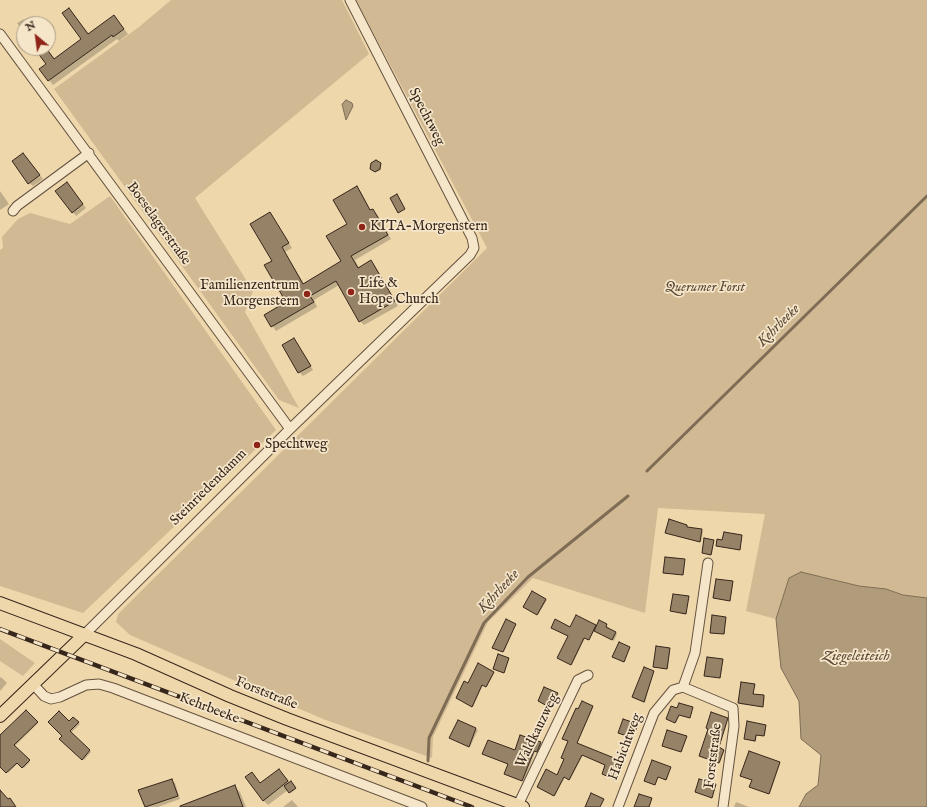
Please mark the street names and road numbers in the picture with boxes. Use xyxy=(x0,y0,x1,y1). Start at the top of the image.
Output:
street label: Spechtweg xyxy=(404,85,448,149)
street label: Boeselagerstraße xyxy=(122,179,194,269)
street label: Steinriedendamm xyxy=(167,446,251,530)
street label: Forststraße xyxy=(232,674,300,714)
street label: Kehrbeeke xyxy=(176,690,242,728)
street label: Waldkauzweg xyxy=(513,691,563,771)
street label: Habichtweg xyxy=(606,711,646,783)
street label: Forststraße xyxy=(702,722,726,790)

